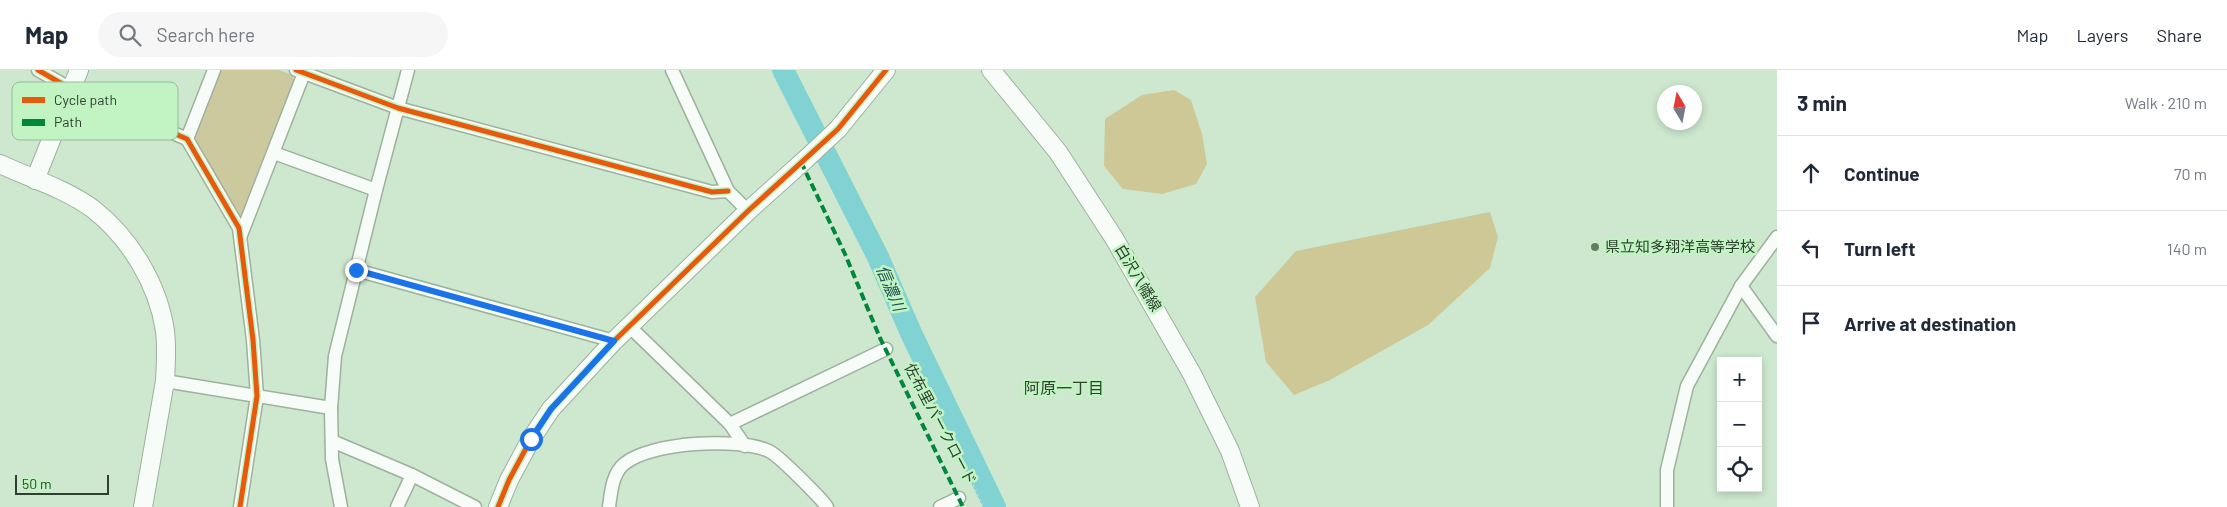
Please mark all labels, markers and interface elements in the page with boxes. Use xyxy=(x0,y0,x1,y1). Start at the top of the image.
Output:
search box xyxy=(98,12,448,57)
text: Map xyxy=(25,20,68,49)
icon: search xyxy=(116,21,144,49)
text: Search here xyxy=(156,23,255,46)
text: Map xyxy=(2016,24,2048,46)
text: Layers xyxy=(2076,24,2129,46)
text: Share xyxy=(2157,24,2202,46)
legend xyxy=(12,82,178,140)
north arrow xyxy=(1657,85,1702,130)
text: 3 min xyxy=(1797,90,1847,115)
text: Cycle path xyxy=(54,91,117,108)
text: Walk · 210 m xyxy=(2125,93,2207,112)
text: Path xyxy=(54,113,82,130)
icon: ahead xyxy=(1797,159,1825,187)
text: Continue xyxy=(1844,162,1920,185)
text: 70 m xyxy=(2174,164,2207,183)
icon: left xyxy=(1797,234,1825,262)
place label: 県立知多翔洋高等学校 xyxy=(1605,237,1755,255)
text: Turn left xyxy=(1844,237,1915,260)
text: 140 m xyxy=(2167,239,2207,258)
street label: 白沢八幡線 xyxy=(1112,241,1166,314)
marker: 県立知多翔洋高等学校 xyxy=(1589,241,1601,253)
route end xyxy=(345,259,368,282)
water label: 信濃川 xyxy=(873,262,910,315)
icon: arrive xyxy=(1797,309,1825,337)
text: Arrive at destination xyxy=(1844,312,2016,335)
map controls xyxy=(1717,357,1762,492)
button: + xyxy=(1717,357,1762,402)
street label: 佐布里パークロード xyxy=(901,360,981,487)
district label: 阿原一丁目 xyxy=(1024,378,1104,397)
button: − xyxy=(1717,402,1762,447)
route start xyxy=(520,428,543,451)
button: locate xyxy=(1717,447,1762,492)
scale bar xyxy=(15,472,109,495)
text: 50 m xyxy=(22,475,51,492)

